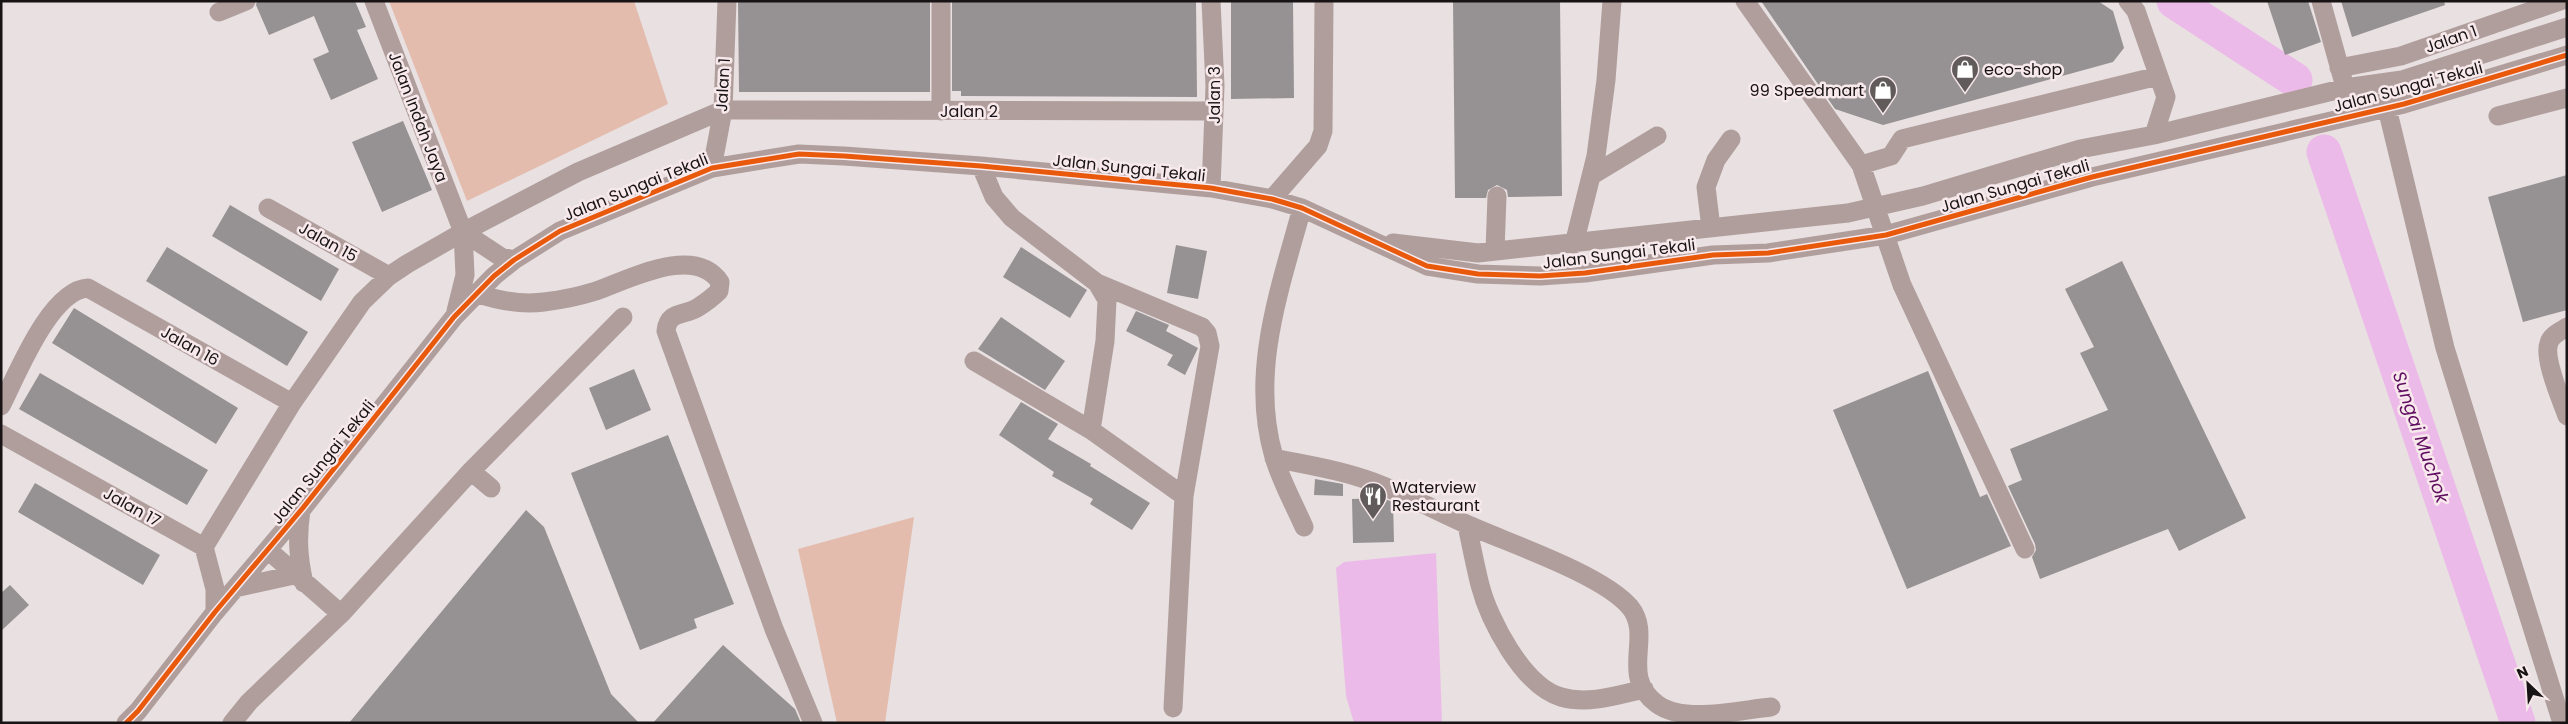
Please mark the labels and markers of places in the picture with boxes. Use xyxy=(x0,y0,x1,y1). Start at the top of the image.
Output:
shop icon: eco-shop xyxy=(1950,54,1980,93)
place label: eco-shop xyxy=(1984,58,2063,81)
shop icon: 99 Speedmart xyxy=(1868,75,1898,114)
place label: 99 Speedmart xyxy=(1750,79,1864,102)
place label: Waterview Restaurant xyxy=(1392,476,1480,517)
restaurant icon: Waterview Restaurant xyxy=(1358,481,1388,520)

